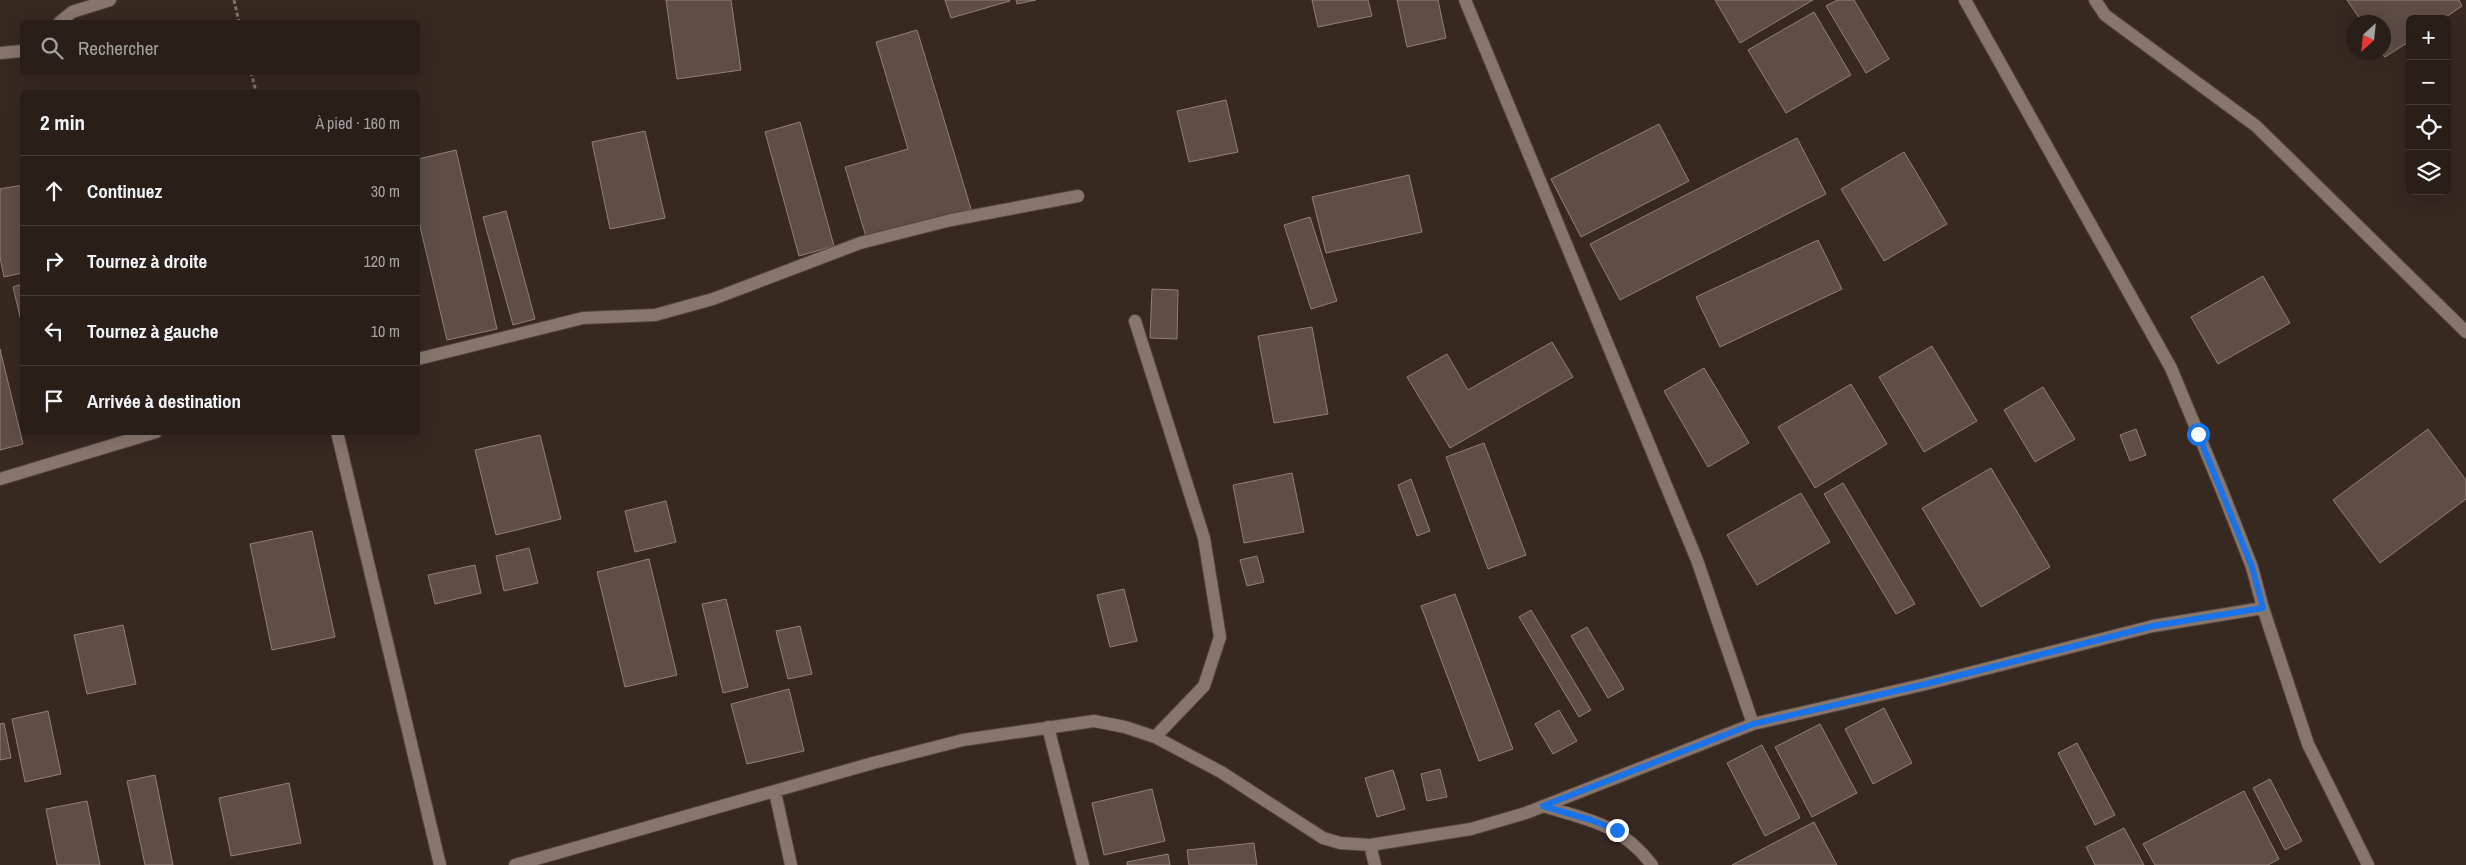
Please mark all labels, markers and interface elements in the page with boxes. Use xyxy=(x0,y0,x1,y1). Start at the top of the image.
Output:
north arrow xyxy=(2346,15,2391,60)
map controls xyxy=(2406,15,2451,195)
button: + xyxy=(2406,15,2451,60)
search box xyxy=(20,20,420,75)
icon: search xyxy=(38,34,66,62)
text: Rechercher xyxy=(78,35,159,61)
button: − xyxy=(2406,60,2451,105)
button: locate xyxy=(2406,105,2451,150)
text: 2 min xyxy=(40,108,85,137)
text: À pied · 160 m xyxy=(315,112,400,134)
button: layers xyxy=(2406,150,2451,195)
icon: ahead xyxy=(40,177,68,205)
text: Continuez xyxy=(87,178,162,204)
text: 30 m xyxy=(371,180,400,202)
icon: right xyxy=(40,247,68,275)
text: Tournez à droite xyxy=(87,248,207,274)
text: 120 m xyxy=(364,250,400,272)
icon: left xyxy=(40,317,68,345)
text: Tournez à gauche xyxy=(87,318,218,344)
text: 10 m xyxy=(371,320,400,342)
icon: arrive xyxy=(40,387,68,415)
text: Arrivée à destination xyxy=(87,388,241,414)
route start xyxy=(2187,423,2210,446)
route end xyxy=(1606,819,1629,842)

